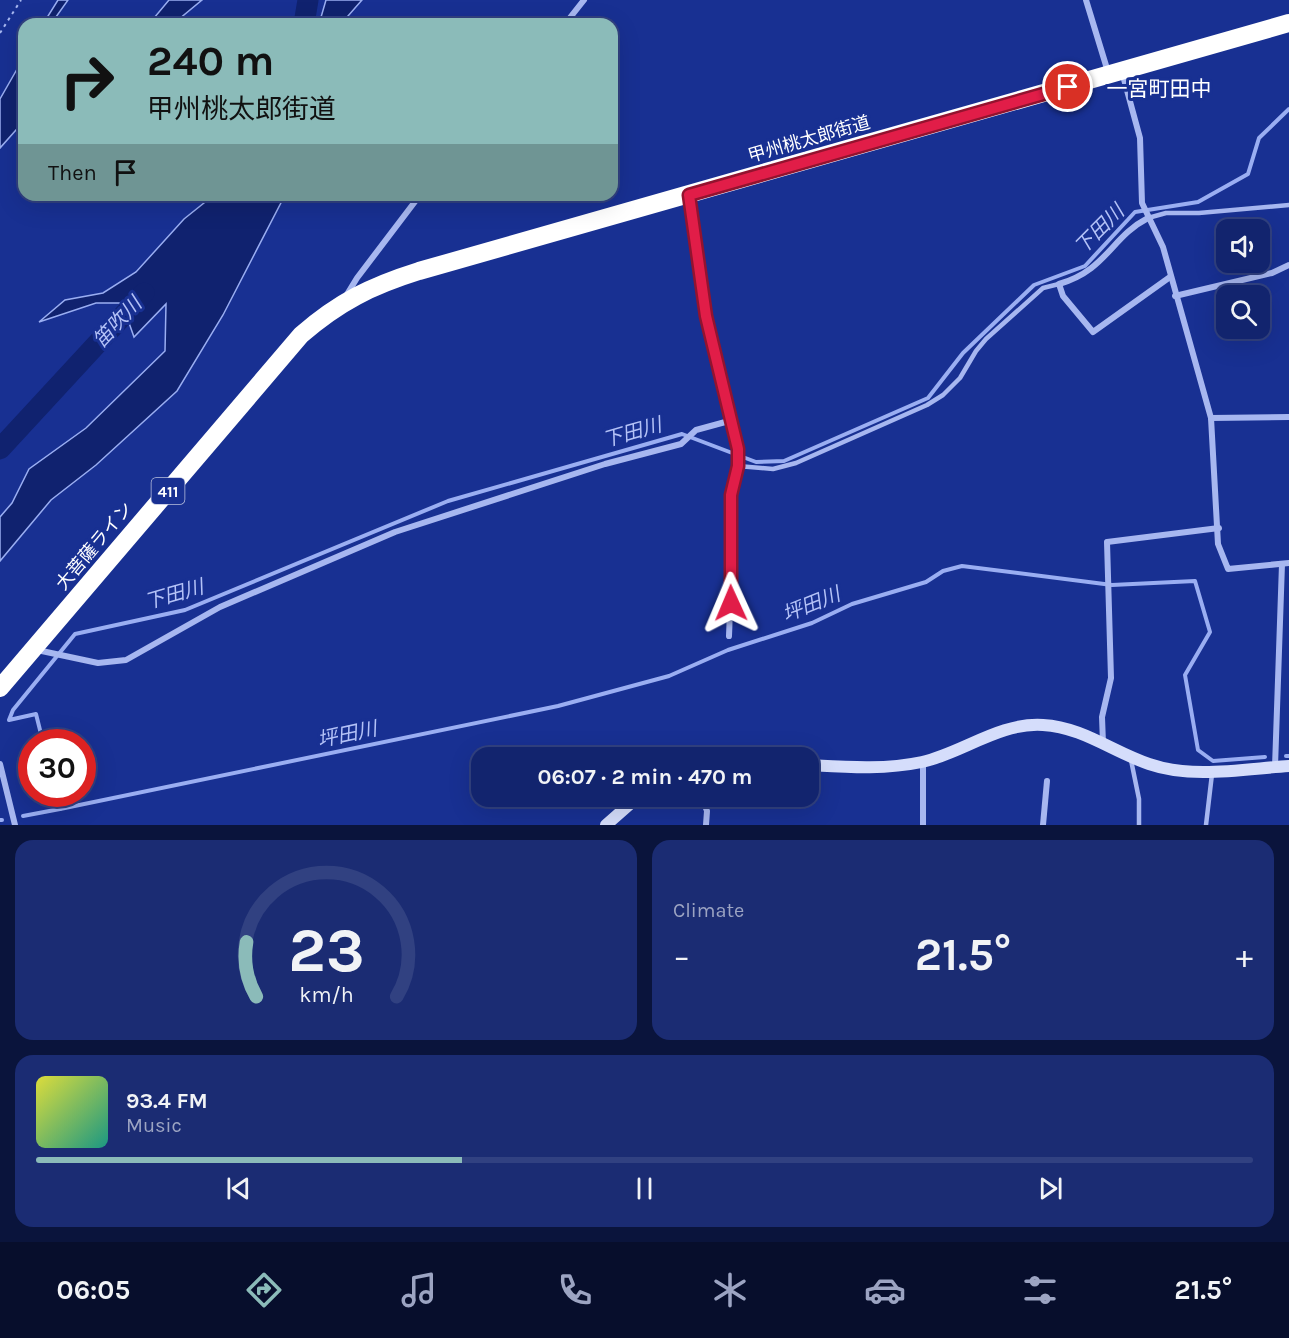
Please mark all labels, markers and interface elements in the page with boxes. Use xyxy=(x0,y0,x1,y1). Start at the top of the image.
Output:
text: 240 m xyxy=(147,36,274,86)
icon: right xyxy=(48,42,126,120)
pin xyxy=(1042,61,1093,112)
icon: arrive xyxy=(1051,70,1084,103)
district label: 一宮町田中 xyxy=(1107,77,1212,101)
text: 甲州桃太郎街道 xyxy=(147,93,336,125)
street label: 甲州桃太郎街道 xyxy=(745,111,873,167)
icon: arrive xyxy=(109,156,142,189)
text: Then xyxy=(48,160,97,186)
water label: 下田川 xyxy=(1070,199,1130,259)
map controls xyxy=(1216,219,1270,339)
button: sound xyxy=(1216,219,1270,273)
button: search xyxy=(1216,285,1270,339)
water label: 笛吹川 xyxy=(88,291,148,352)
water label: 下田川 xyxy=(600,413,666,452)
road number: 411 xyxy=(152,478,184,504)
street label: 大菩薩ライン xyxy=(51,498,137,594)
position arrow xyxy=(699,571,763,635)
water label: 下田川 xyxy=(142,575,208,614)
water label: 坪田川 xyxy=(779,582,845,626)
water label: 坪田川 xyxy=(315,717,381,752)
speed limit sign: 30 xyxy=(18,729,96,807)
text: 06:07 · 2 min · 470 m xyxy=(538,764,752,790)
text: Climate xyxy=(673,899,744,922)
text: 23 xyxy=(288,914,364,987)
text: 21.5° xyxy=(915,929,1011,981)
text: − xyxy=(673,937,690,975)
text: + xyxy=(1236,937,1253,975)
text: km/h xyxy=(299,982,353,1007)
text: 93.4 FM xyxy=(126,1088,208,1114)
text: Music xyxy=(126,1114,182,1137)
icon: previous xyxy=(222,1172,255,1205)
icon: pause xyxy=(628,1172,661,1205)
icon: next xyxy=(1034,1172,1067,1205)
icon: directions xyxy=(243,1269,285,1311)
icon: music xyxy=(398,1269,440,1311)
icon: phone xyxy=(554,1269,596,1311)
icon: climate xyxy=(709,1269,751,1311)
icon: car xyxy=(864,1269,906,1311)
icon: filters xyxy=(1019,1269,1061,1311)
text: 06:05 xyxy=(57,1274,130,1306)
text: 21.5° xyxy=(1174,1274,1232,1306)

